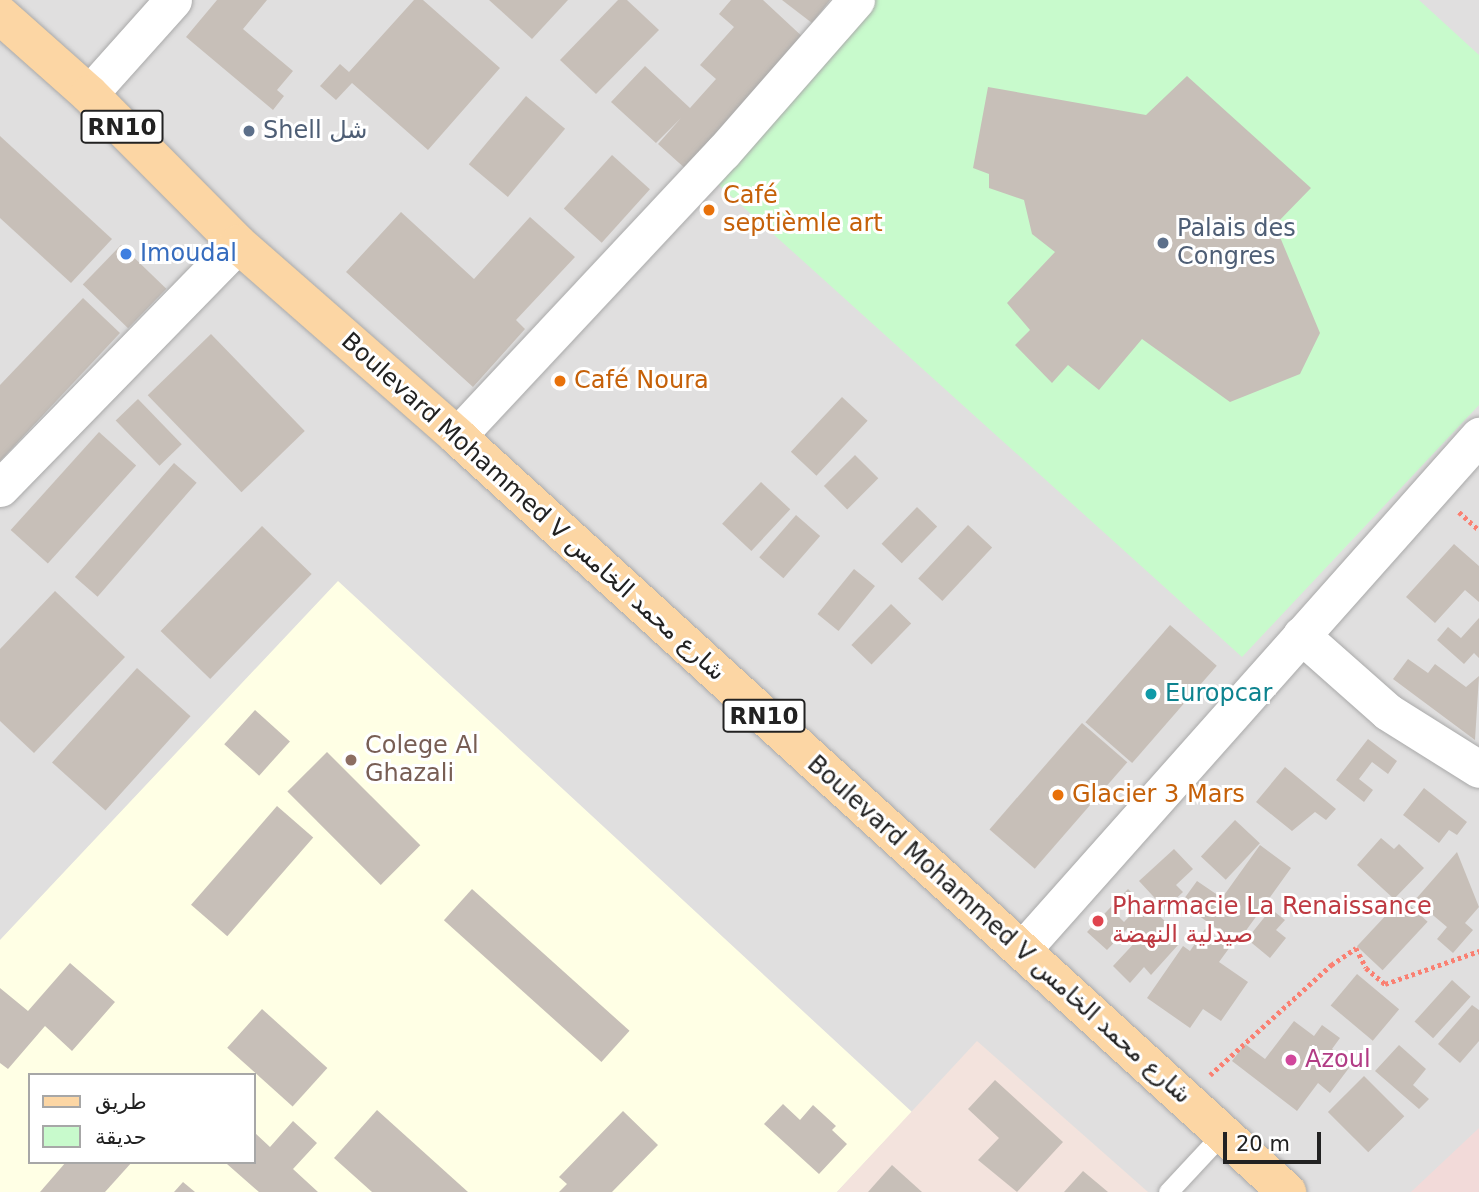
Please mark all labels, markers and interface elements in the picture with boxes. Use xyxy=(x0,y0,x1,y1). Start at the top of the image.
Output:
road number: RN10 xyxy=(80,108,164,146)
place label: Shell شل xyxy=(263,117,367,145)
marker: Shell شل xyxy=(241,123,257,139)
place label: Café septièmle art xyxy=(723,182,883,238)
marker: Café septièmle art xyxy=(701,202,717,218)
place label: Palais des Congres xyxy=(1177,215,1296,271)
marker: Palais des Congres xyxy=(1155,235,1171,251)
place label: Imoudal xyxy=(140,240,237,268)
marker: Imoudal xyxy=(118,246,134,262)
street label: Boulevard Mohammed V شارع محمد الخامس xyxy=(335,327,731,687)
place label: Café Noura xyxy=(574,367,709,395)
marker: Café Noura xyxy=(552,373,568,389)
place label: Europcar xyxy=(1165,680,1272,708)
marker: Europcar xyxy=(1143,686,1159,702)
road number: RN10 xyxy=(722,696,806,736)
place label: Colege Al Ghazali xyxy=(365,732,479,788)
street label: Boulevard Mohammed V شارع محمد الخامس xyxy=(801,750,1197,1110)
marker: Colege Al Ghazali xyxy=(343,752,359,768)
place label: Glacier 3 Mars xyxy=(1072,781,1245,809)
marker: Glacier 3 Mars xyxy=(1050,787,1066,803)
place label: Pharmacie La Renaissance صيدلية النهضة xyxy=(1112,893,1432,949)
marker: Pharmacie La Renaissance صيدلية النهضة xyxy=(1090,913,1106,929)
place label: Azoul xyxy=(1305,1046,1371,1074)
marker: Azoul xyxy=(1283,1052,1299,1068)
legend xyxy=(28,1073,256,1164)
text: طريق xyxy=(95,1090,147,1114)
scale bar xyxy=(1227,1118,1325,1162)
text: حديقة xyxy=(95,1125,147,1149)
text: 20 m xyxy=(1236,1132,1290,1156)

